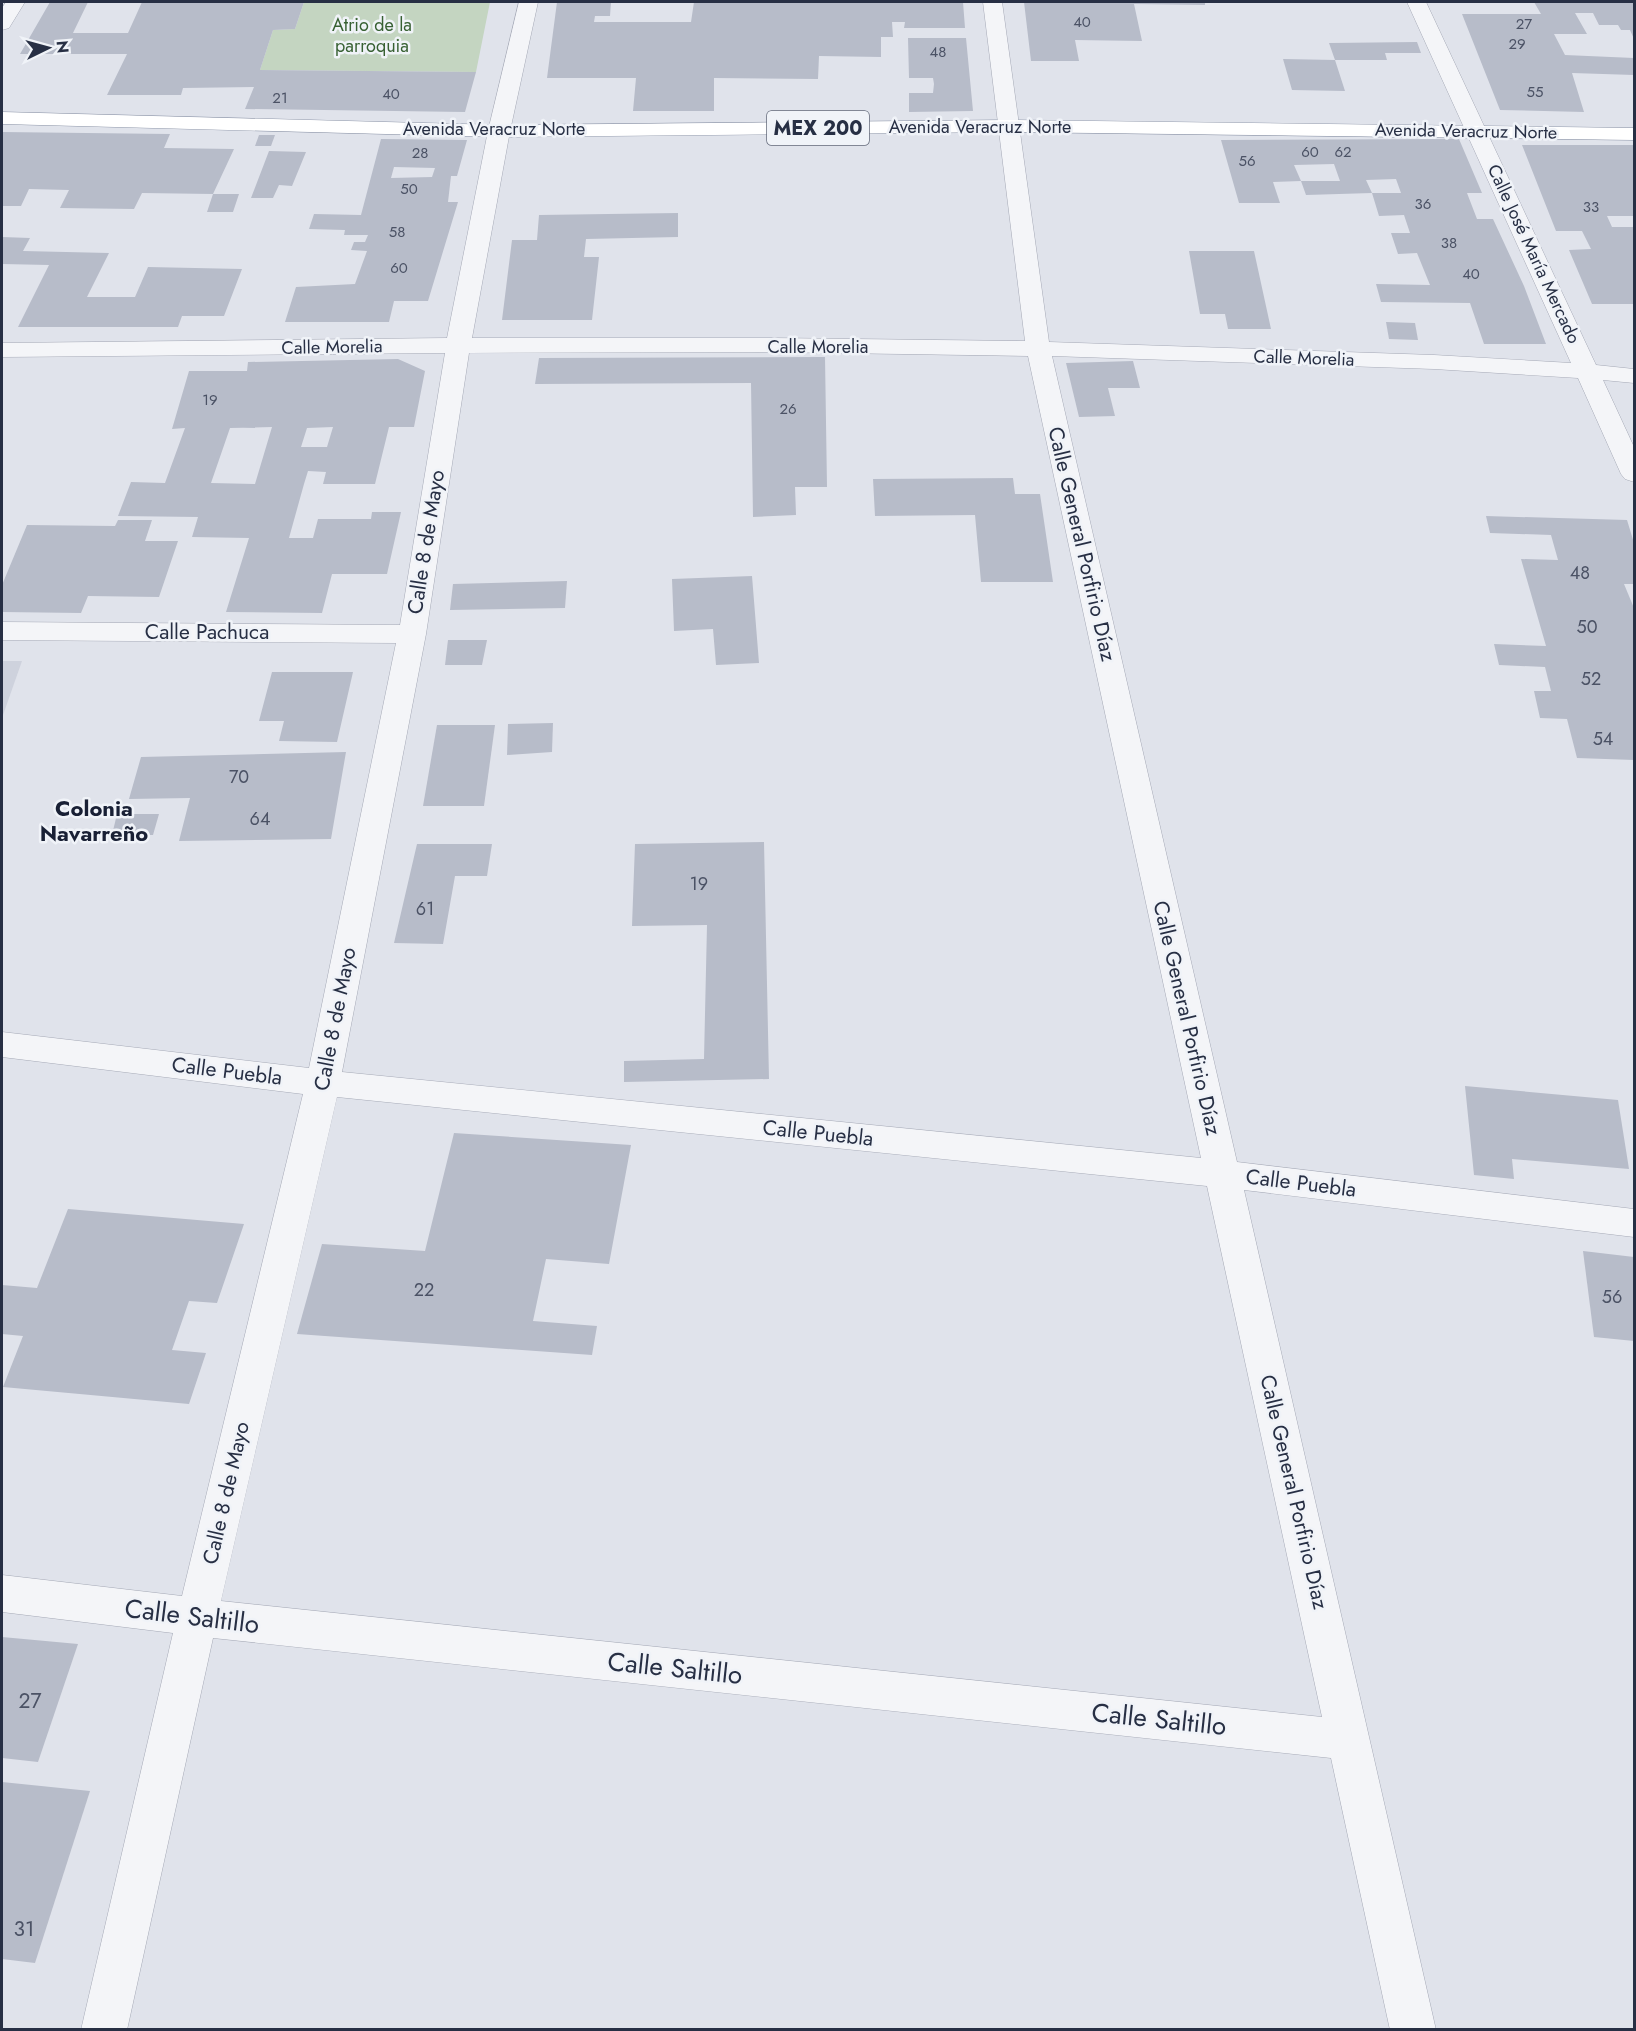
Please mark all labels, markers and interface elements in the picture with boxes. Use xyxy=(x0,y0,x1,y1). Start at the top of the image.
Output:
house number: 40 xyxy=(1073,11,1091,33)
park label: Atrio de la parroquia xyxy=(332,12,412,59)
house number: 27 xyxy=(1516,13,1532,35)
north arrow xyxy=(18,18,78,78)
house number: 29 xyxy=(1508,33,1526,55)
text: N xyxy=(50,39,74,54)
house number: 48 xyxy=(930,41,946,63)
house number: 55 xyxy=(1527,81,1543,103)
house number: 40 xyxy=(382,83,400,105)
house number: 21 xyxy=(272,87,288,109)
road number: MEX 200 xyxy=(767,111,869,145)
street label: Avenida Veracruz Norte xyxy=(889,114,1071,140)
street label: Avenida Veracruz Norte xyxy=(403,116,585,142)
street label: Avenida Veracruz Norte xyxy=(1375,116,1557,146)
house number: 60 xyxy=(1301,141,1319,163)
house number: 62 xyxy=(1334,141,1352,163)
house number: 28 xyxy=(412,142,428,164)
house number: 56 xyxy=(1238,150,1256,172)
street label: Calle José María Mercado xyxy=(1481,160,1587,348)
house number: 50 xyxy=(400,178,418,200)
house number: 36 xyxy=(1415,193,1431,215)
house number: 33 xyxy=(1583,196,1599,218)
house number: 58 xyxy=(389,221,405,243)
house number: 38 xyxy=(1441,232,1457,254)
house number: 60 xyxy=(390,257,408,279)
house number: 40 xyxy=(1462,263,1480,285)
street label: Calle Morelia xyxy=(281,333,383,361)
street label: Calle Morelia xyxy=(768,334,869,360)
street label: Calle Morelia xyxy=(1253,343,1355,373)
house number: 19 xyxy=(202,389,218,411)
house number: 26 xyxy=(779,398,797,420)
street label: Calle General Porfirio Díaz xyxy=(1040,424,1124,664)
street label: Calle 8 de Mayo xyxy=(400,468,452,616)
house number: 48 xyxy=(1570,560,1590,586)
house number: 50 xyxy=(1577,614,1598,640)
street label: Calle Pachuca xyxy=(145,617,269,647)
house number: 52 xyxy=(1581,666,1601,692)
house number: 54 xyxy=(1593,726,1613,752)
house number: 70 xyxy=(229,764,249,790)
district label: Colonia Navarreño xyxy=(40,792,148,849)
house number: 64 xyxy=(250,806,270,832)
house number: 19 xyxy=(690,871,708,897)
house number: 61 xyxy=(416,896,434,922)
street label: Calle General Porfirio Díaz xyxy=(1145,898,1229,1138)
street label: Calle 8 de Mayo xyxy=(306,945,364,1093)
street label: Calle Puebla xyxy=(170,1049,284,1093)
street label: Calle Puebla xyxy=(761,1112,875,1154)
street label: Calle Puebla xyxy=(1244,1161,1358,1205)
house number: 22 xyxy=(414,1277,434,1303)
house number: 56 xyxy=(1602,1284,1622,1310)
street label: Calle General Porfirio Díaz xyxy=(1252,1372,1336,1612)
street label: Calle 8 de Mayo xyxy=(195,1419,257,1567)
street label: Calle Saltillo xyxy=(123,1589,261,1643)
street label: Calle Saltillo xyxy=(606,1642,744,1694)
house number: 27 xyxy=(19,1686,41,1716)
street label: Calle Saltillo xyxy=(1090,1693,1228,1745)
house number: 31 xyxy=(14,1914,34,1944)

